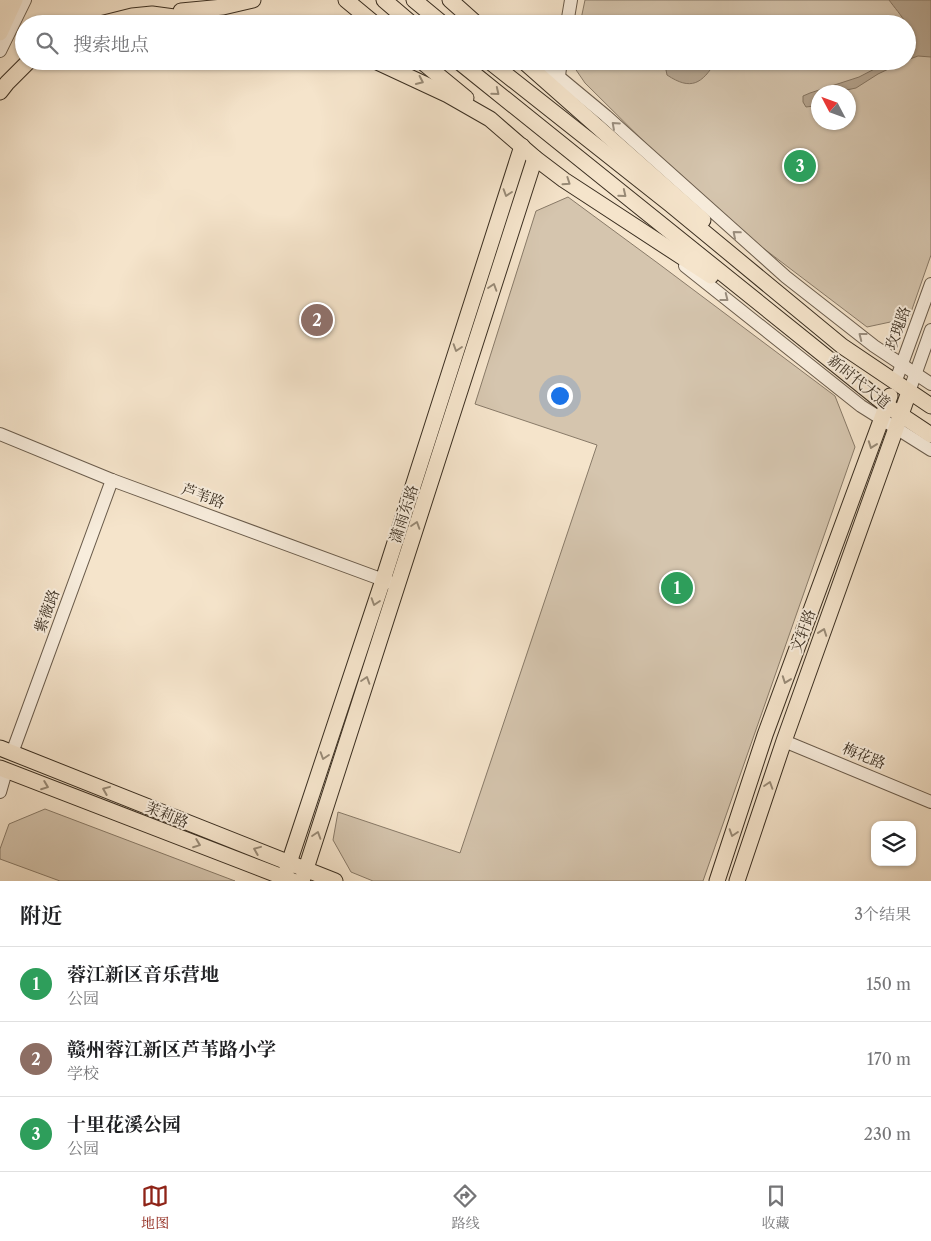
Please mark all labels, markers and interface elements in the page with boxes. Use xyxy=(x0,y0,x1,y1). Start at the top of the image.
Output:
search box xyxy=(15,15,916,70)
icon: search xyxy=(33,29,61,57)
text: 搜索地点 xyxy=(73,33,149,56)
one-way arrow xyxy=(414,74,423,84)
north arrow xyxy=(811,85,856,130)
one-way arrow xyxy=(491,86,500,95)
one-way arrow xyxy=(612,122,621,131)
pin: 3 xyxy=(784,147,816,185)
one-way arrow xyxy=(562,176,571,185)
one-way arrow xyxy=(503,188,513,197)
one-way arrow xyxy=(617,189,626,197)
one-way arrow xyxy=(733,230,742,239)
one-way arrow xyxy=(487,284,497,292)
one-way arrow xyxy=(720,293,729,302)
pin: 2 xyxy=(301,301,333,339)
street label: 玫瑰路 xyxy=(881,303,914,352)
one-way arrow xyxy=(859,334,868,342)
one-way arrow xyxy=(453,343,463,351)
street label: 新时代大道 xyxy=(824,351,894,413)
your location xyxy=(547,383,573,409)
one-way arrow xyxy=(868,440,878,449)
street label: 芦苇路 xyxy=(179,479,228,512)
street label: 潇雨东路 xyxy=(385,482,422,545)
one-way arrow xyxy=(411,522,421,530)
pin: 1 xyxy=(661,569,693,607)
street label: 紫薇路 xyxy=(30,586,63,635)
one-way arrow xyxy=(371,597,381,606)
street label: 文轩路 xyxy=(786,606,819,655)
one-way arrow xyxy=(817,628,827,636)
one-way arrow xyxy=(782,675,792,683)
one-way arrow xyxy=(361,676,371,685)
street label: 梅花路 xyxy=(840,738,889,773)
one-way arrow xyxy=(320,752,330,760)
one-way arrow xyxy=(41,780,49,790)
one-way arrow xyxy=(763,781,773,790)
one-way arrow xyxy=(102,786,111,796)
street label: 茉莉路 xyxy=(143,797,192,832)
map controls xyxy=(871,821,916,866)
button: layers xyxy=(871,821,916,866)
one-way arrow xyxy=(728,829,738,837)
one-way arrow xyxy=(311,831,321,839)
one-way arrow xyxy=(192,838,201,848)
one-way arrow xyxy=(253,846,262,857)
text: 附近 xyxy=(20,903,62,928)
text: 3个结果 xyxy=(854,904,911,924)
text: 蓉江新区音乐营地 xyxy=(67,963,219,986)
text: 1 xyxy=(32,974,40,994)
text: 150 m xyxy=(866,974,911,994)
text: 公园 xyxy=(67,988,99,1008)
text: 赣州蓉江新区芦苇路小学 xyxy=(67,1038,276,1061)
text: 2 xyxy=(31,1049,41,1069)
text: 170 m xyxy=(867,1049,911,1069)
text: 学校 xyxy=(67,1063,99,1083)
text: 十里花溪公园 xyxy=(67,1113,181,1136)
text: 3 xyxy=(31,1124,41,1144)
text: 230 m xyxy=(864,1124,911,1144)
text: 公园 xyxy=(67,1138,99,1158)
tab: 地图 xyxy=(141,1182,169,1232)
tab: 路线 xyxy=(451,1182,479,1232)
tab: 收藏 xyxy=(762,1182,790,1232)

